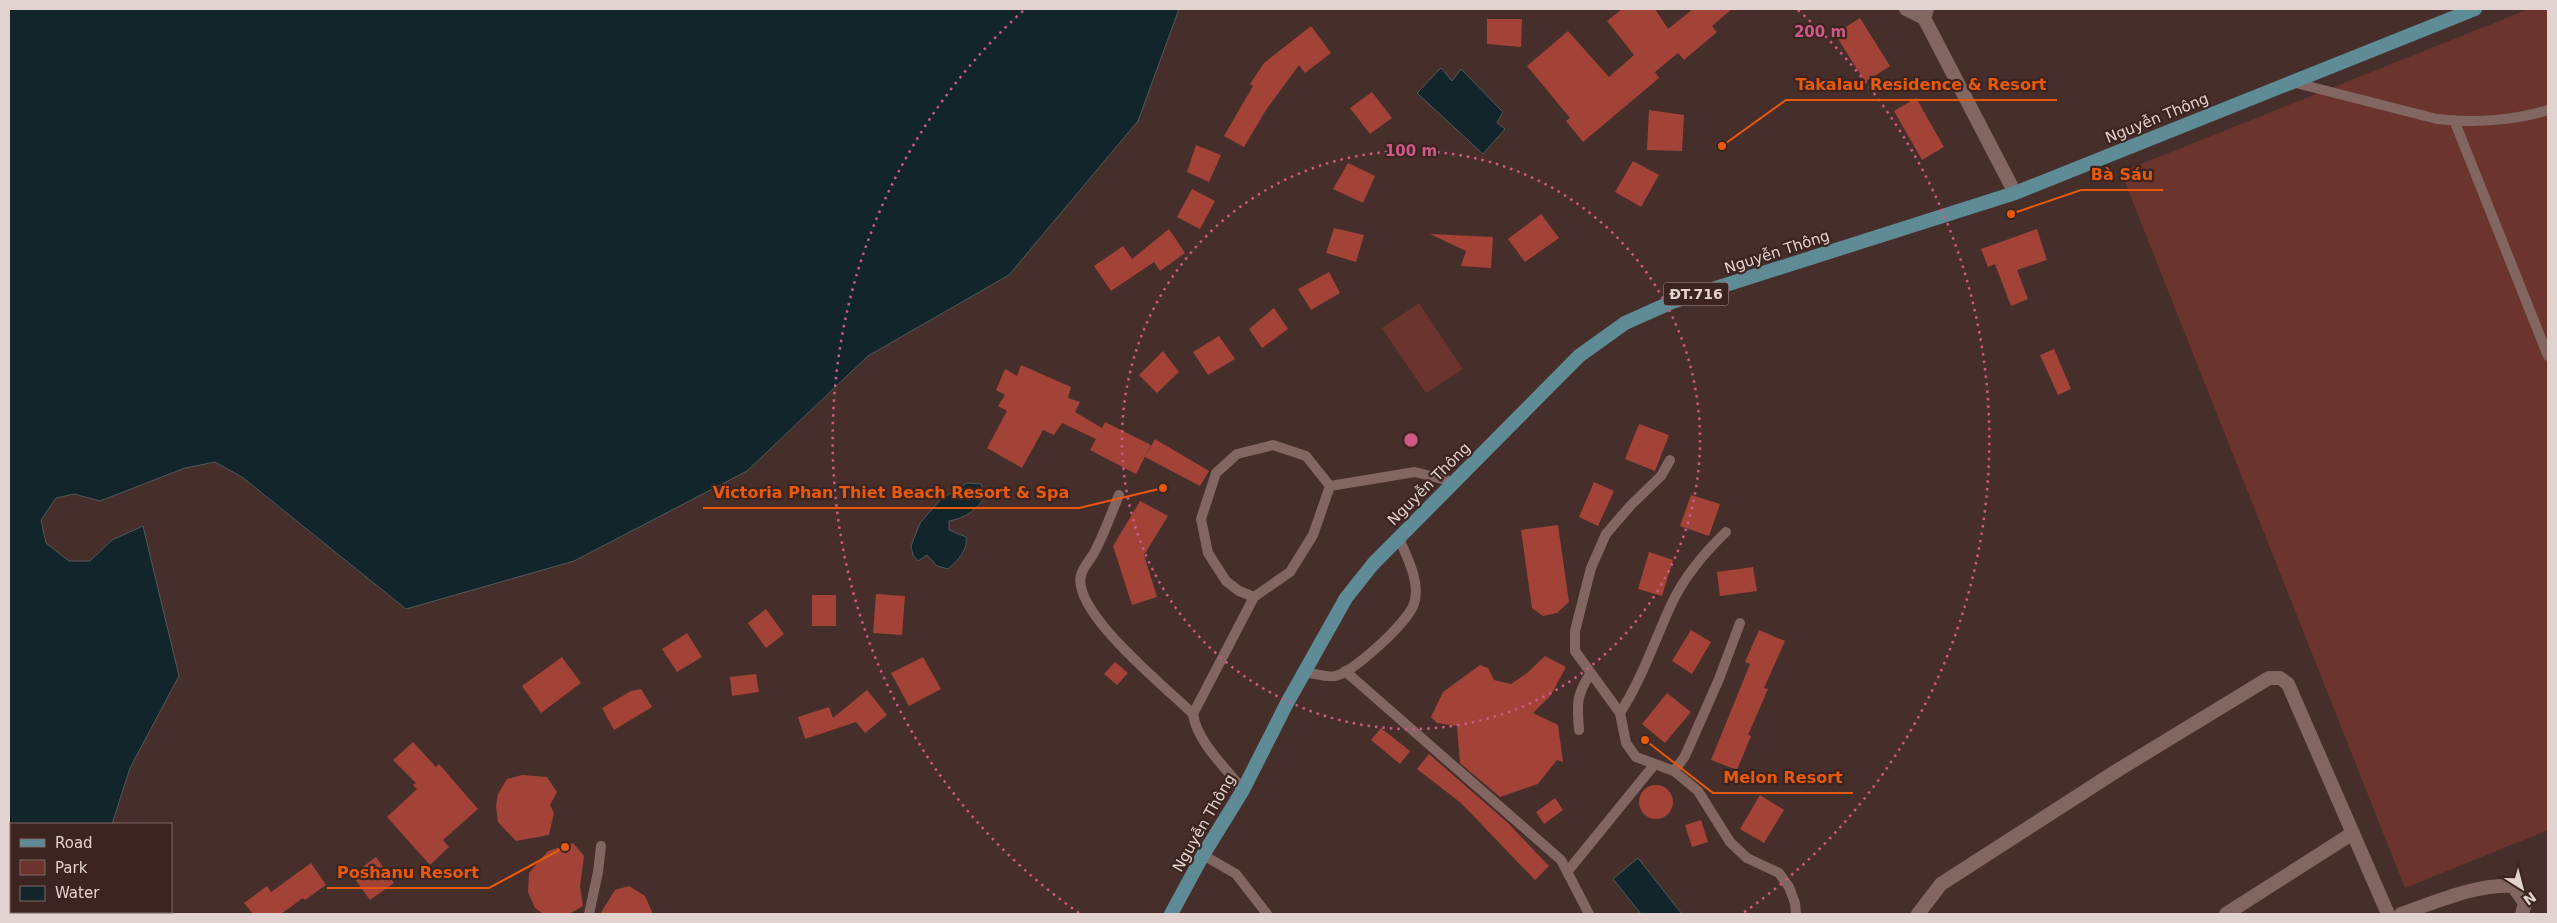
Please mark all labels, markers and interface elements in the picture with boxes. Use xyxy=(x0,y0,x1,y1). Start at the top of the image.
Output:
text: 200 m xyxy=(1794,23,1846,41)
callout: Takalau Residence & Resort xyxy=(1786,69,2057,100)
text: Takalau Residence & Resort xyxy=(1796,75,2047,94)
street label: Nguyễn Thông xyxy=(2103,89,2211,147)
text: 100 m xyxy=(1385,142,1437,160)
callout: Bà Sáu xyxy=(2081,159,2163,190)
text: Bà Sáu xyxy=(2091,165,2153,184)
street label: Nguyễn Thông xyxy=(1722,227,1832,277)
road number: ĐT.716 xyxy=(1664,282,1728,306)
centre of rings xyxy=(1402,431,1420,449)
street label: Nguyễn Thông xyxy=(1384,439,1474,529)
callout: Victoria Phan Thiet Beach Resort & Spa xyxy=(703,477,1079,508)
text: Victoria Phan Thiet Beach Resort & Spa xyxy=(713,483,1069,502)
callout: Melon Resort xyxy=(1713,762,1853,793)
text: Melon Resort xyxy=(1723,768,1843,787)
street label: Nguyễn Thông xyxy=(1169,771,1239,875)
legend xyxy=(10,823,172,913)
text: Road xyxy=(55,834,93,852)
callout: Poshanu Resort xyxy=(327,857,489,888)
text: Park xyxy=(55,859,88,877)
text: Poshanu Resort xyxy=(337,863,479,882)
north arrow xyxy=(2497,863,2547,913)
text: Water xyxy=(55,884,100,902)
text: N xyxy=(2520,889,2539,908)

